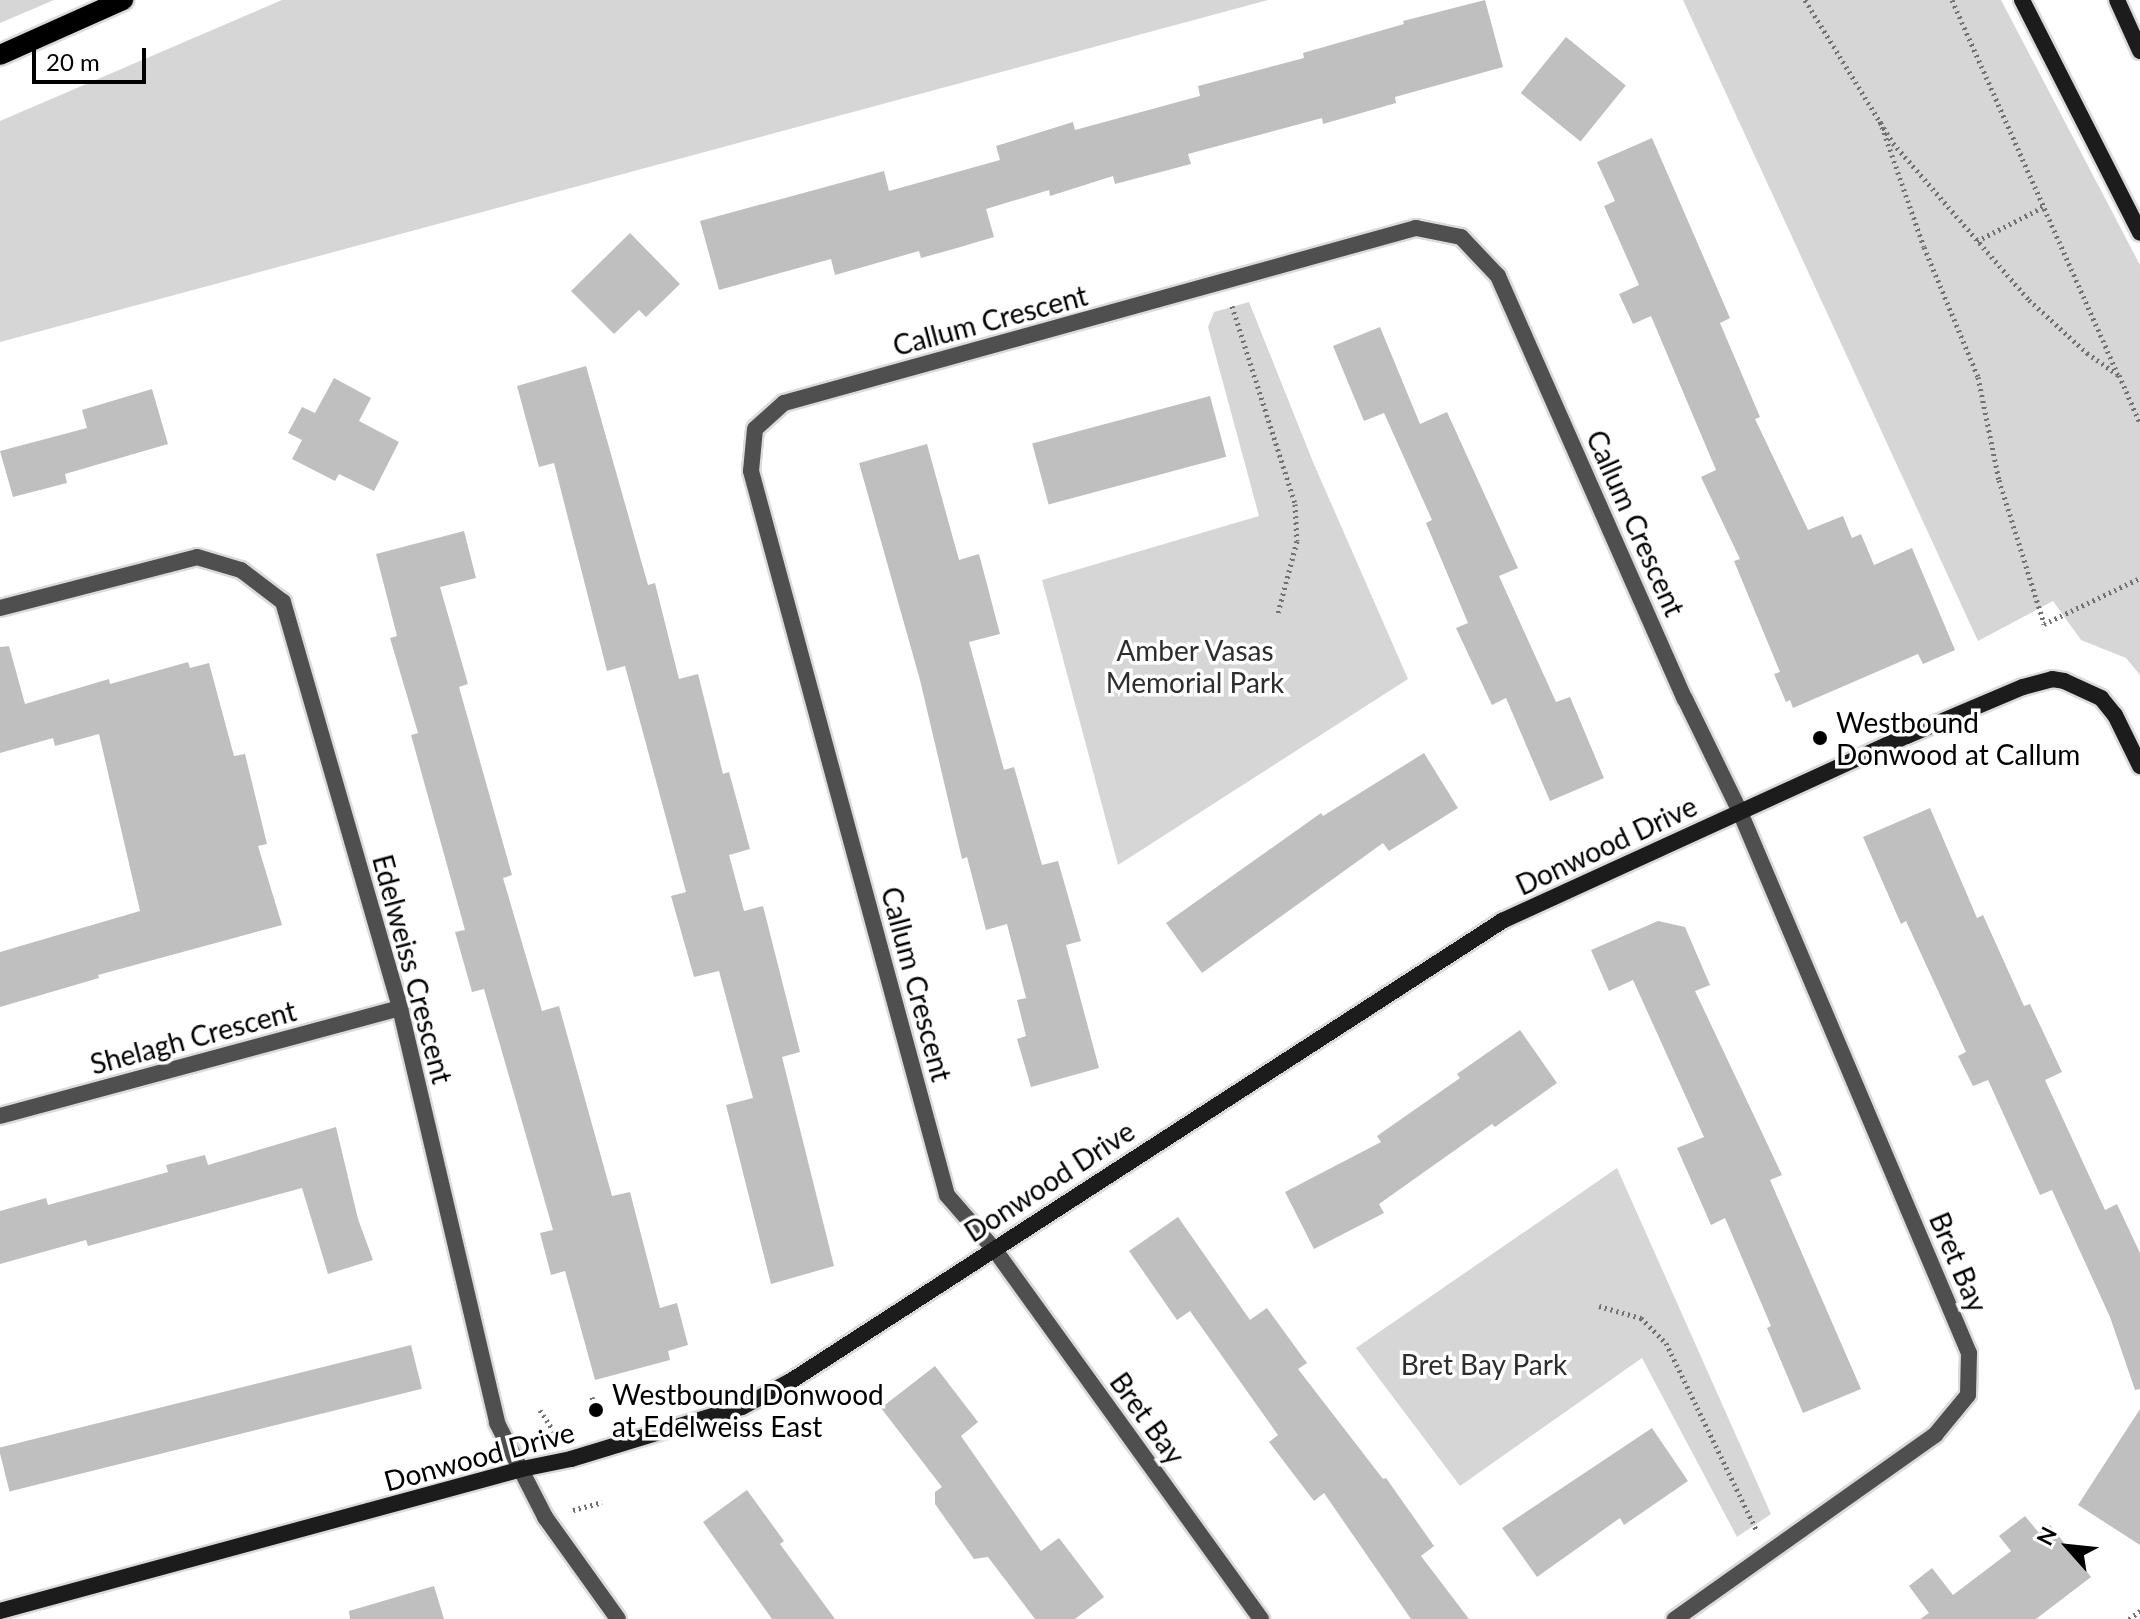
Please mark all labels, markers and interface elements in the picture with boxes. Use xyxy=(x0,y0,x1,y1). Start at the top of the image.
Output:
scale bar xyxy=(36,32,150,82)
text: 20 m xyxy=(46,47,100,76)
street label: Callum Crescent xyxy=(889,278,1091,362)
street label: Callum Crescent xyxy=(1580,425,1692,621)
park label: Amber Vasas Memorial Park xyxy=(1106,633,1284,699)
place label: Westbound Donwood at Callum xyxy=(1836,705,2080,771)
marker: Westbound Donwood at Callum xyxy=(1811,729,1829,747)
street label: Donwood Drive xyxy=(1510,788,1702,902)
street label: Edelweiss Crescent xyxy=(366,851,460,1087)
street label: Callum Crescent xyxy=(875,883,959,1085)
street label: Shelagh Crescent xyxy=(86,993,300,1081)
street label: Donwood Drive xyxy=(958,1114,1140,1248)
street label: Bret Bay xyxy=(1923,1207,1995,1317)
park label: Bret Bay Park xyxy=(1400,1347,1568,1381)
street label: Bret Bay xyxy=(1103,1366,1193,1470)
place label: Westbound Donwood at Edelweiss East xyxy=(612,1377,884,1443)
marker: Westbound Donwood at Edelweiss East xyxy=(587,1401,605,1419)
street label: Donwood Drive xyxy=(380,1414,578,1498)
north arrow xyxy=(2028,1507,2108,1587)
text: N xyxy=(2030,1522,2062,1550)

